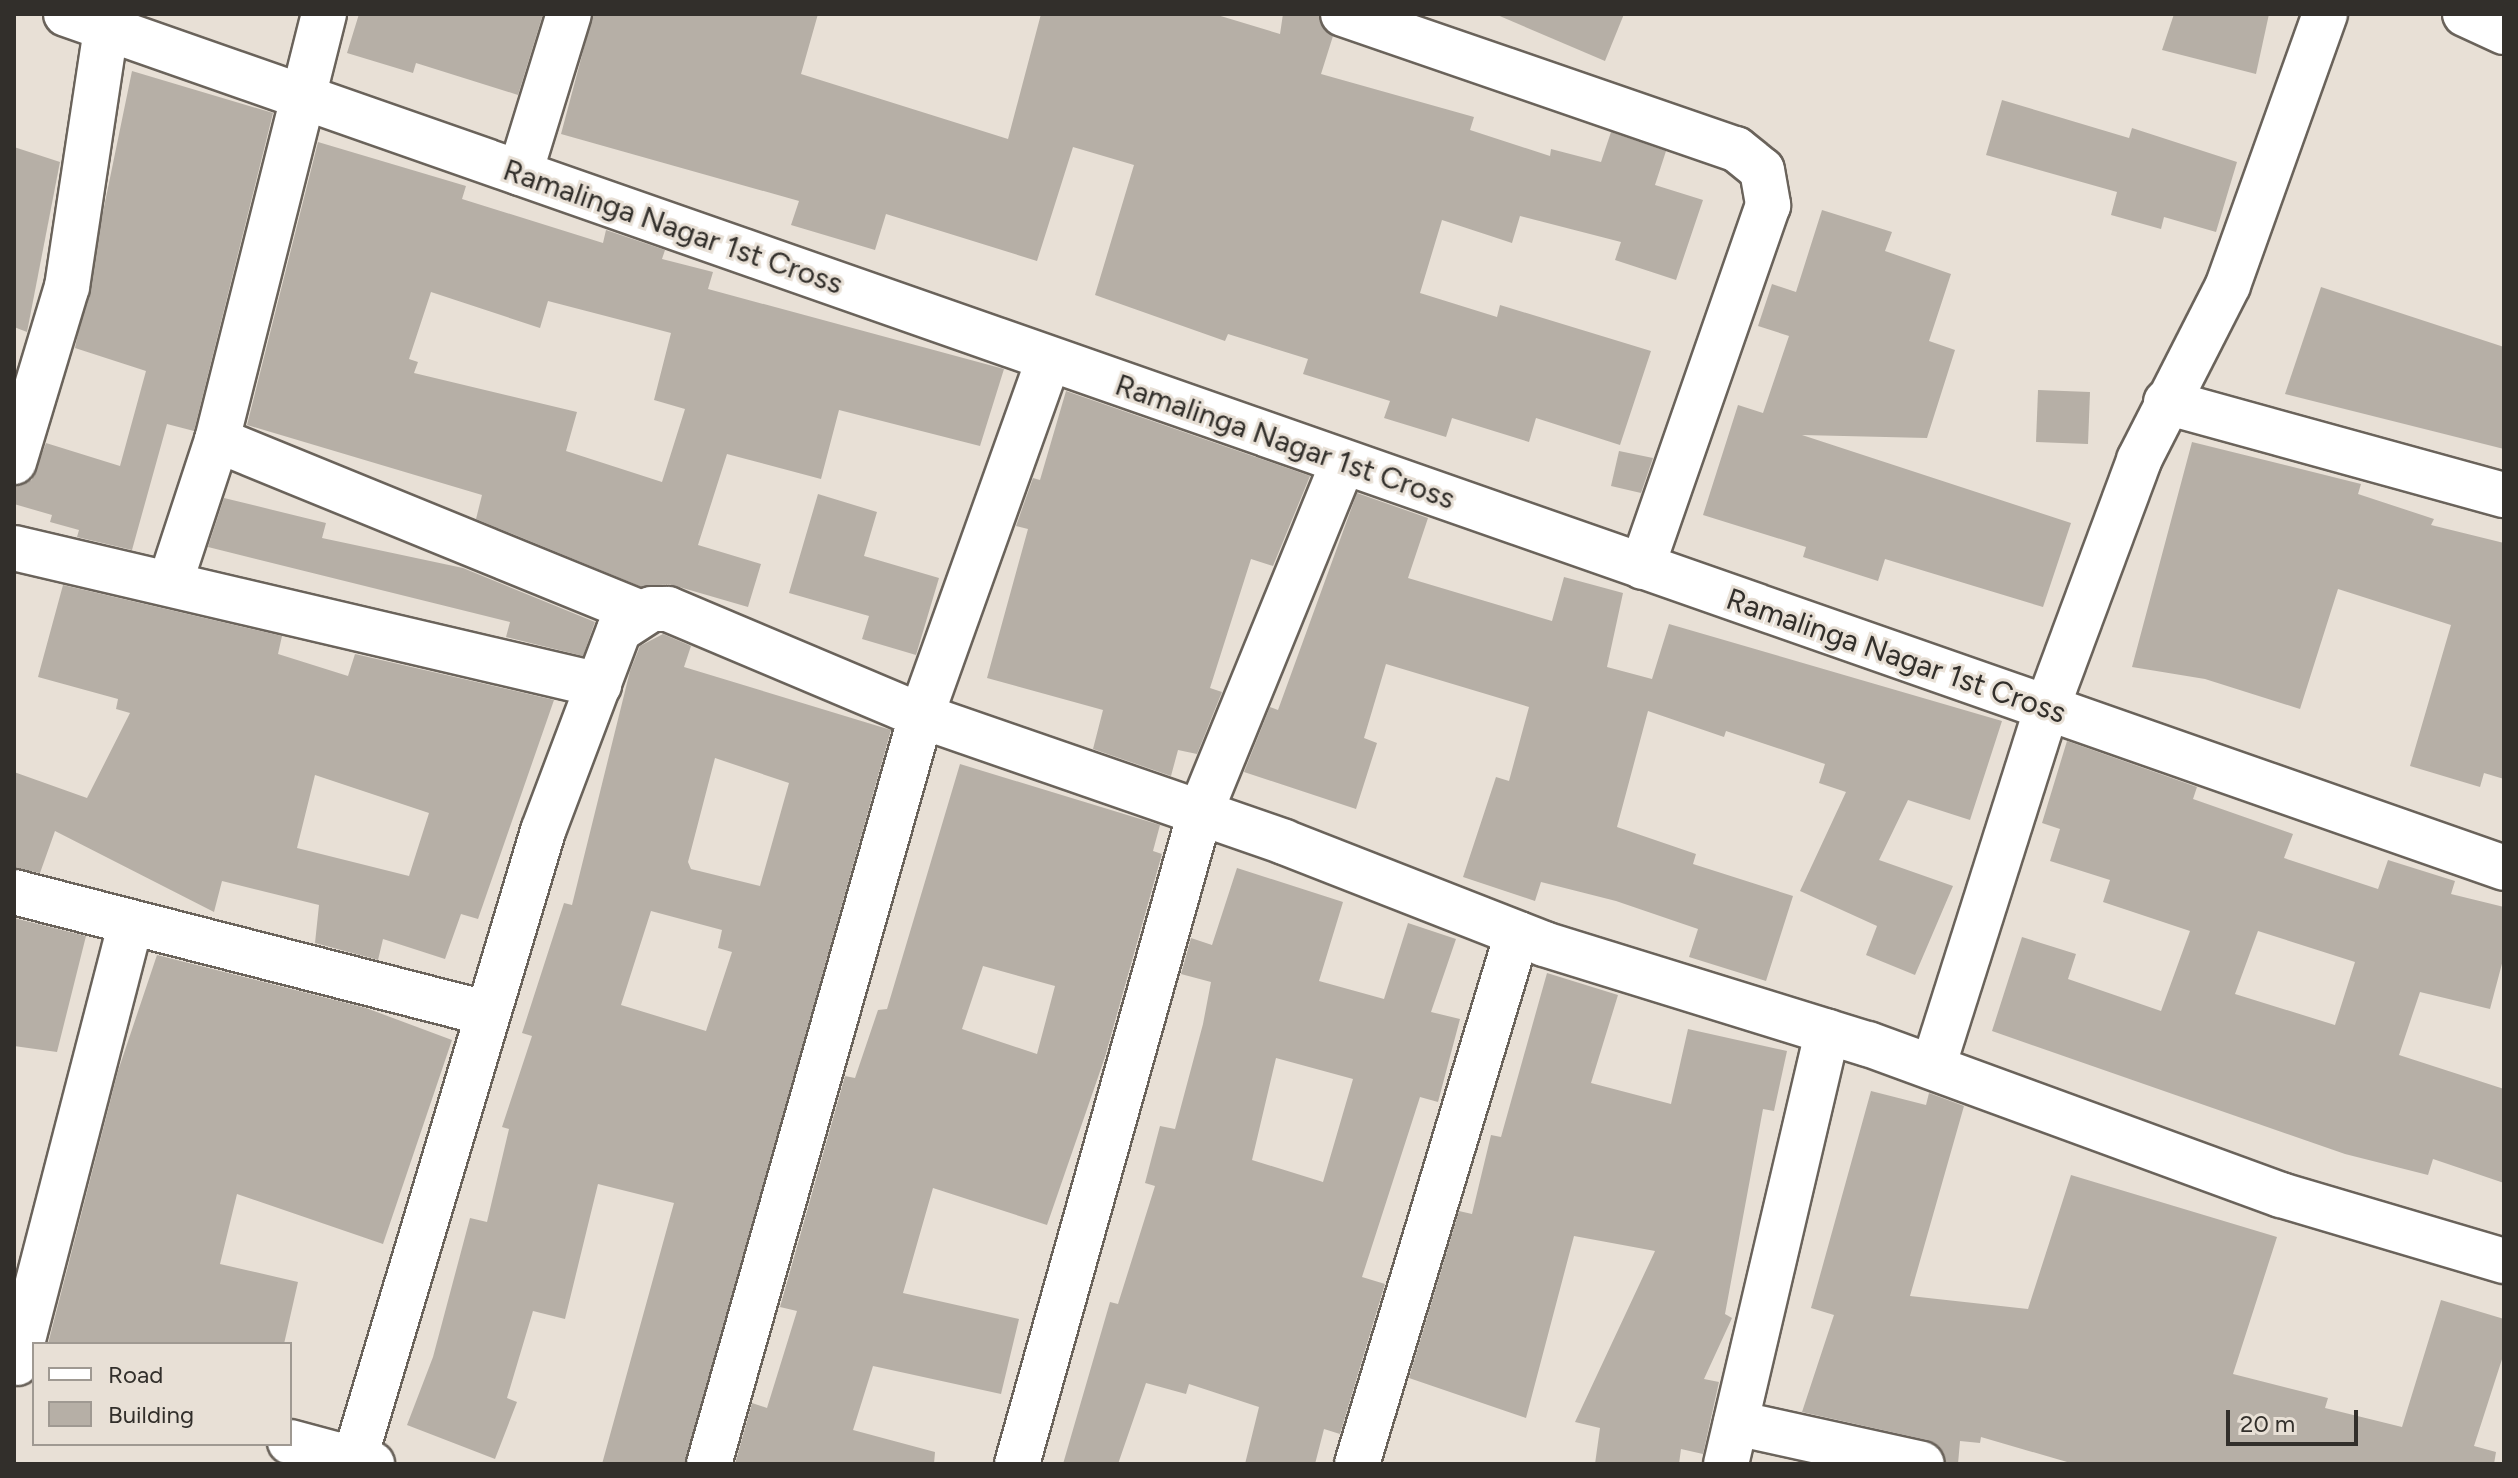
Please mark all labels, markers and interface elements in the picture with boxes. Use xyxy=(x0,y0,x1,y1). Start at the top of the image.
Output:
street label: Ramalinga Nagar 1st Cross xyxy=(498,152,848,302)
street label: Ramalinga Nagar 1st Cross xyxy=(1110,367,1460,517)
street label: Ramalinga Nagar 1st Cross xyxy=(1721,581,2071,731)
legend xyxy=(32,1342,292,1446)
text: Road xyxy=(108,1360,163,1389)
scale bar xyxy=(2230,1394,2362,1444)
text: Building xyxy=(108,1400,194,1429)
text: 20 m xyxy=(2240,1409,2295,1438)

